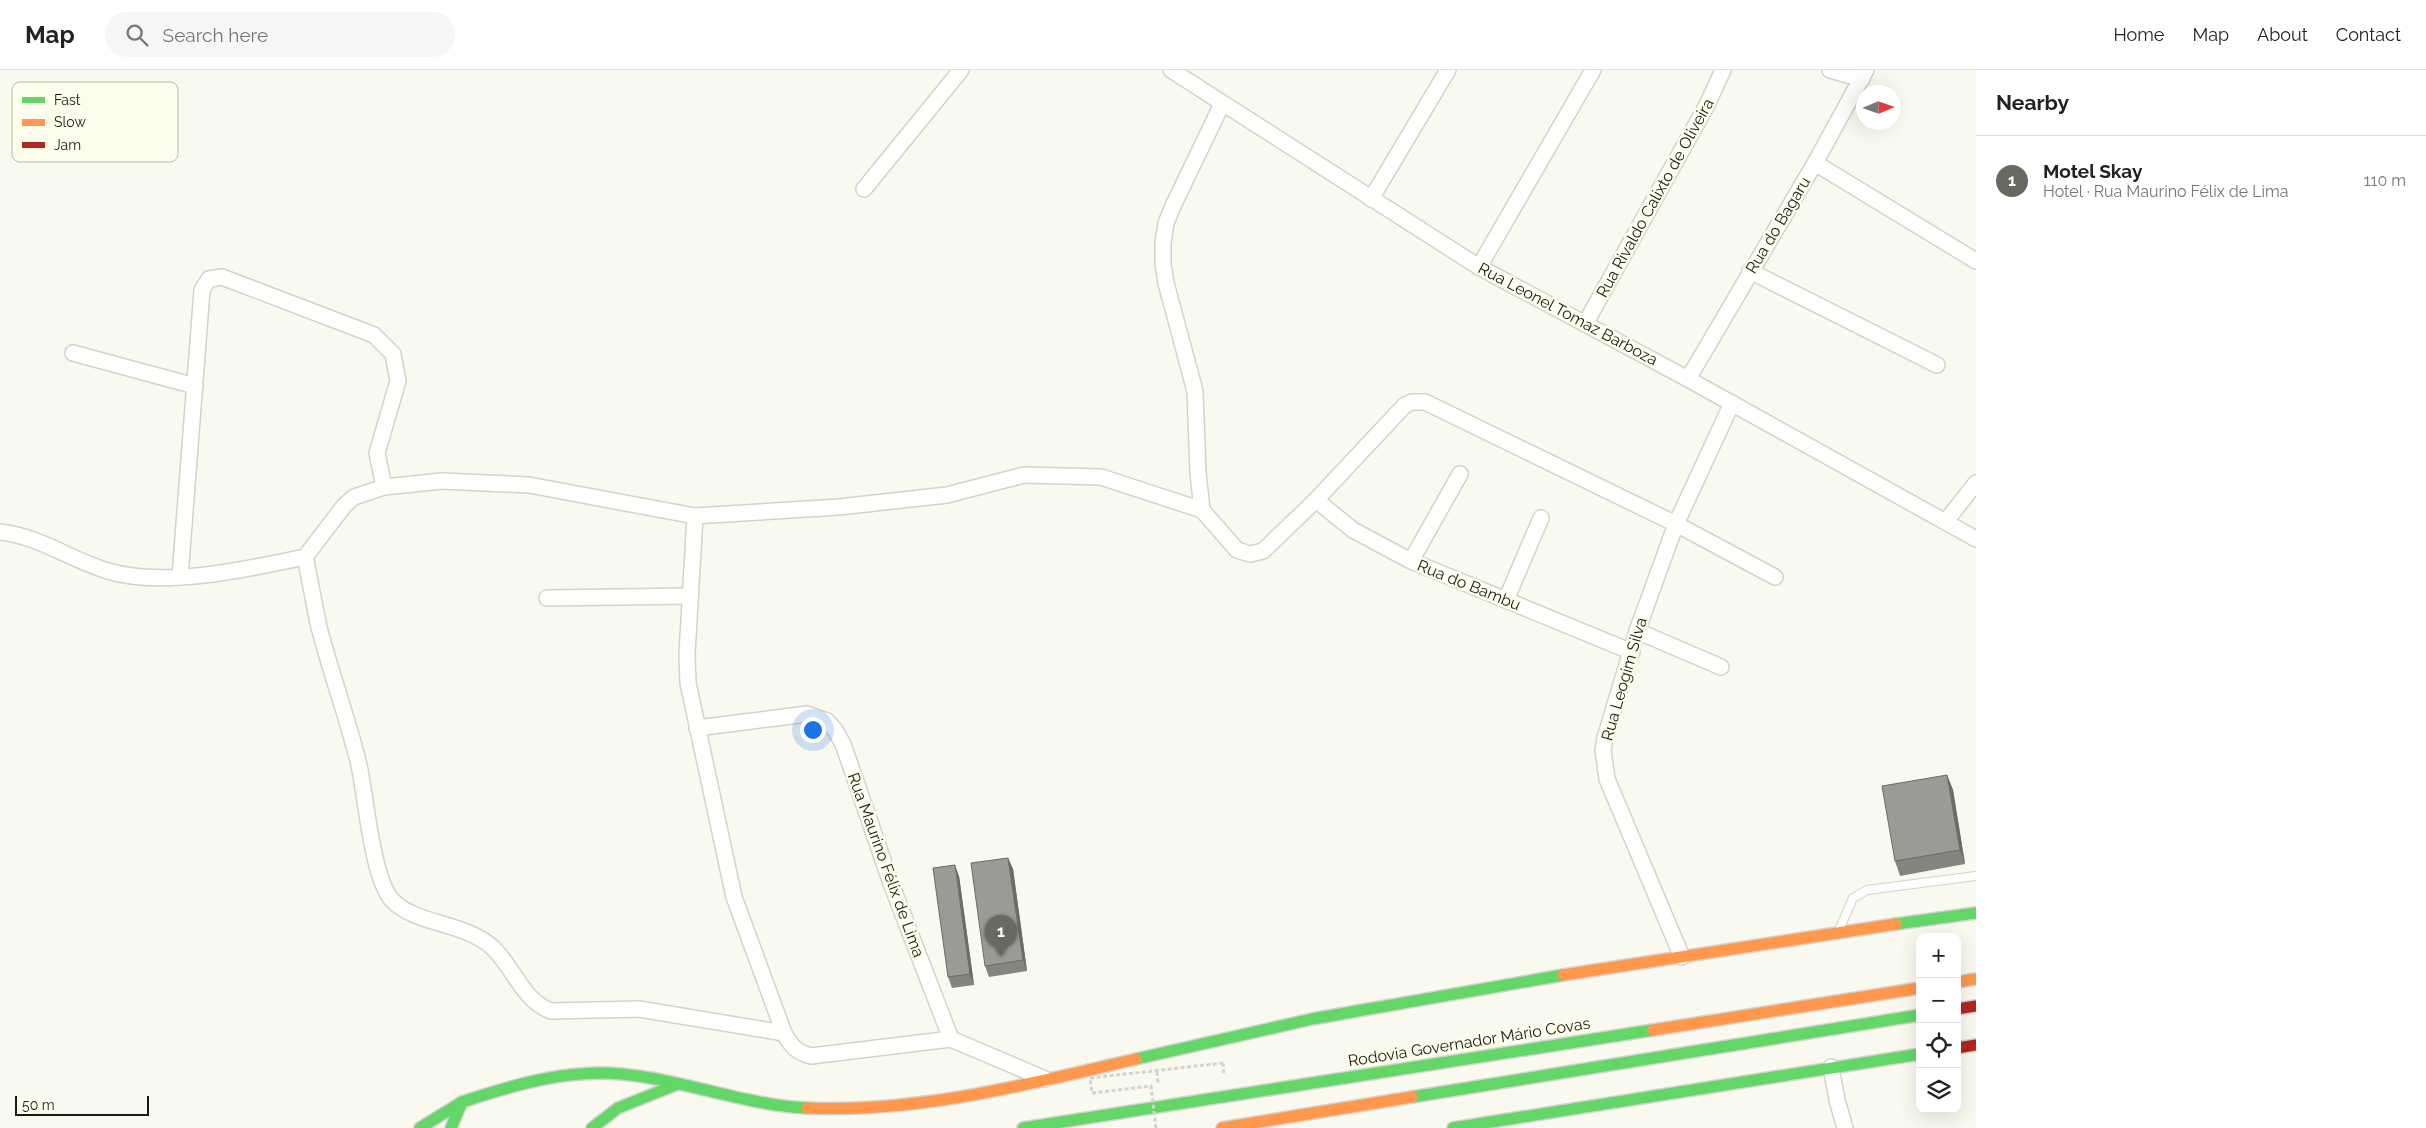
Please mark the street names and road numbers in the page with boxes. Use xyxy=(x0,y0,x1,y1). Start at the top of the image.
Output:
street label: Rua Rivaldo Calixto de Oliveira xyxy=(1592,95,1718,301)
street label: Rua do Bagaru xyxy=(1742,173,1814,277)
street label: Rua Leonel Tomaz Barboza xyxy=(1475,259,1661,369)
street label: Rua do Bambu xyxy=(1415,556,1523,614)
street label: Rua Leogim Silva xyxy=(1597,615,1651,743)
street label: Rua Maurino Félix de Lima xyxy=(844,770,928,960)
street label: Rodovia Governador Mário Covas xyxy=(1347,1013,1592,1071)

